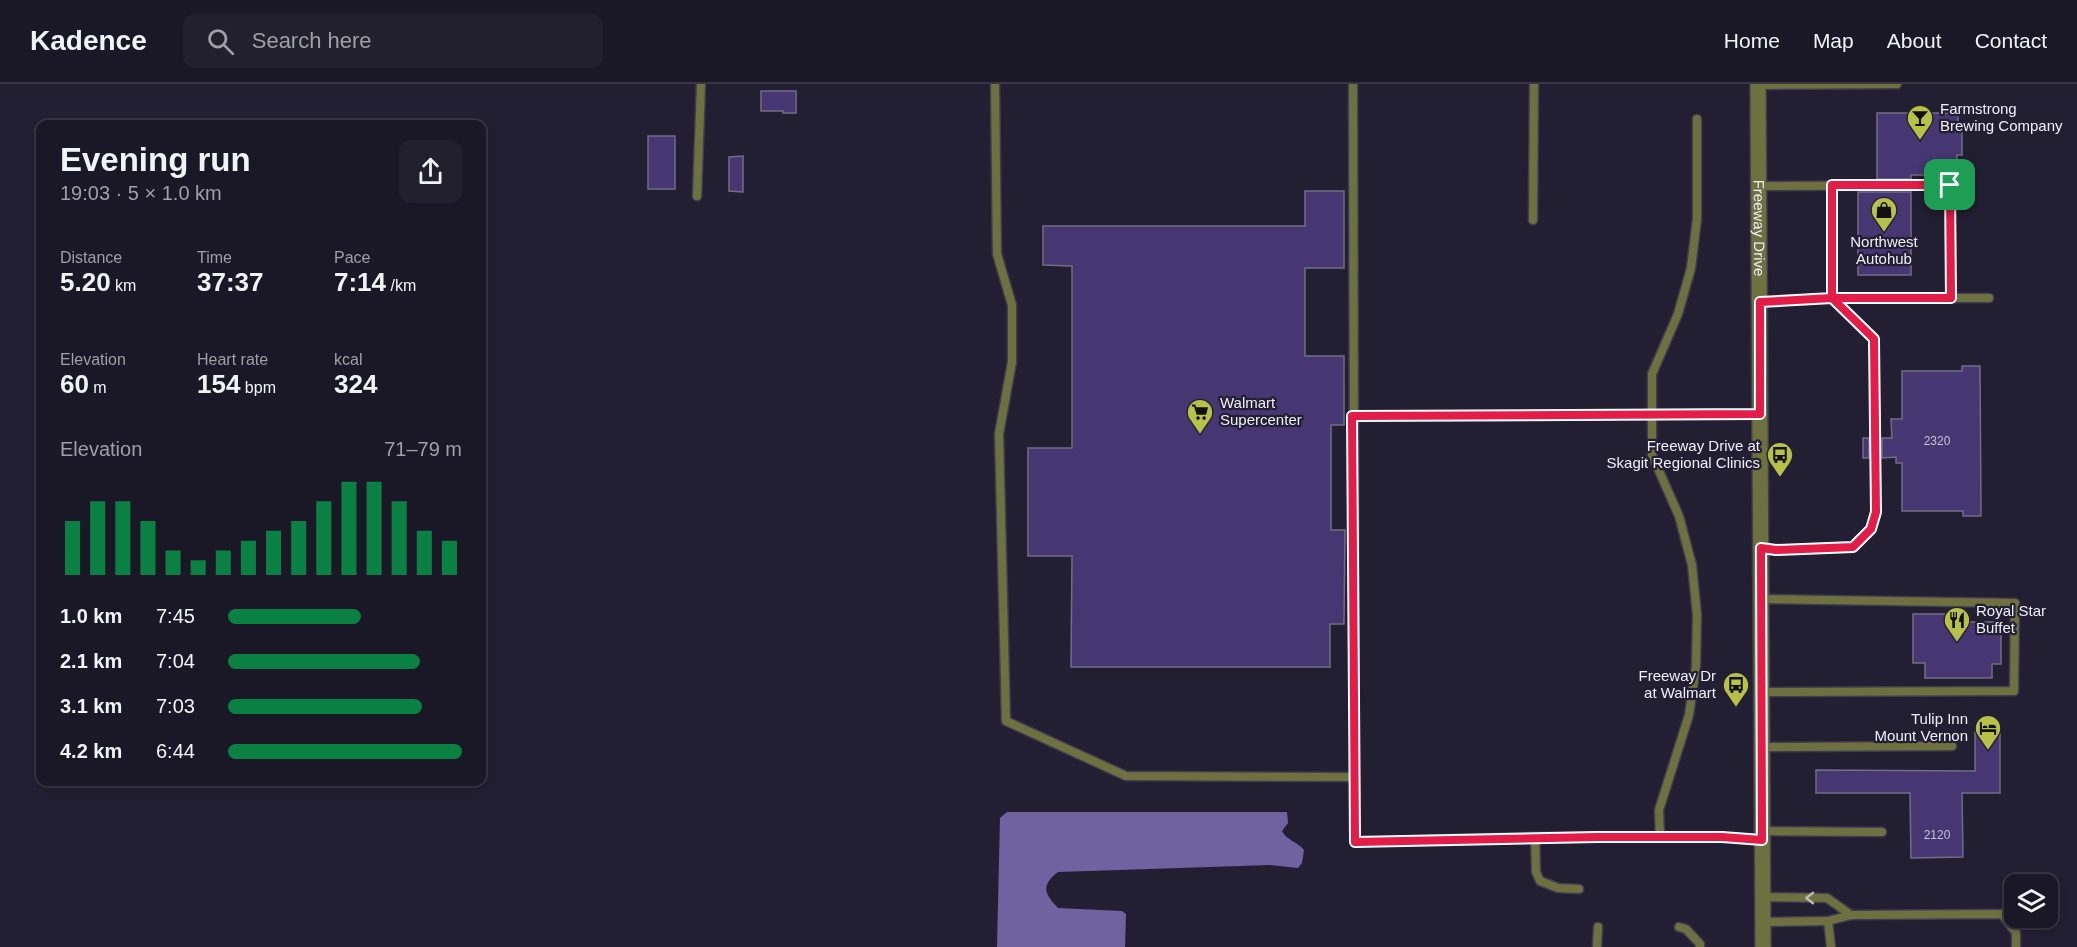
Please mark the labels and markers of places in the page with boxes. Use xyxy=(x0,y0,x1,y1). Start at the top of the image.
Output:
place label: Farmstrong Brewing Company xyxy=(1940,100,2063,134)
bar icon: Farmstrong Brewing Company xyxy=(1905,103,1935,141)
pin xyxy=(1924,159,1975,210)
shop icon: Northwest Autohub xyxy=(1869,195,1899,233)
place label: Northwest Autohub xyxy=(1850,233,1919,267)
place label: Walmart Supercenter xyxy=(1220,394,1302,428)
supermarket icon: Walmart Supercenter xyxy=(1185,397,1215,435)
place label: Freeway Drive at Skagit Regional Clinics xyxy=(1607,437,1761,471)
bus stop icon: Freeway Drive at Skagit Regional Clinics xyxy=(1765,440,1795,478)
place label: Royal Star Buffet xyxy=(1976,602,2046,636)
restaurant icon: Royal Star Buffet xyxy=(1942,605,1972,643)
place label: Freeway Dr at Walmart xyxy=(1638,667,1717,701)
bus stop icon: Freeway Dr at Walmart xyxy=(1721,670,1751,708)
place label: Tulip Inn Mount Vernon xyxy=(1875,710,1968,744)
hotel icon: Tulip Inn Mount Vernon xyxy=(1973,713,2003,751)

